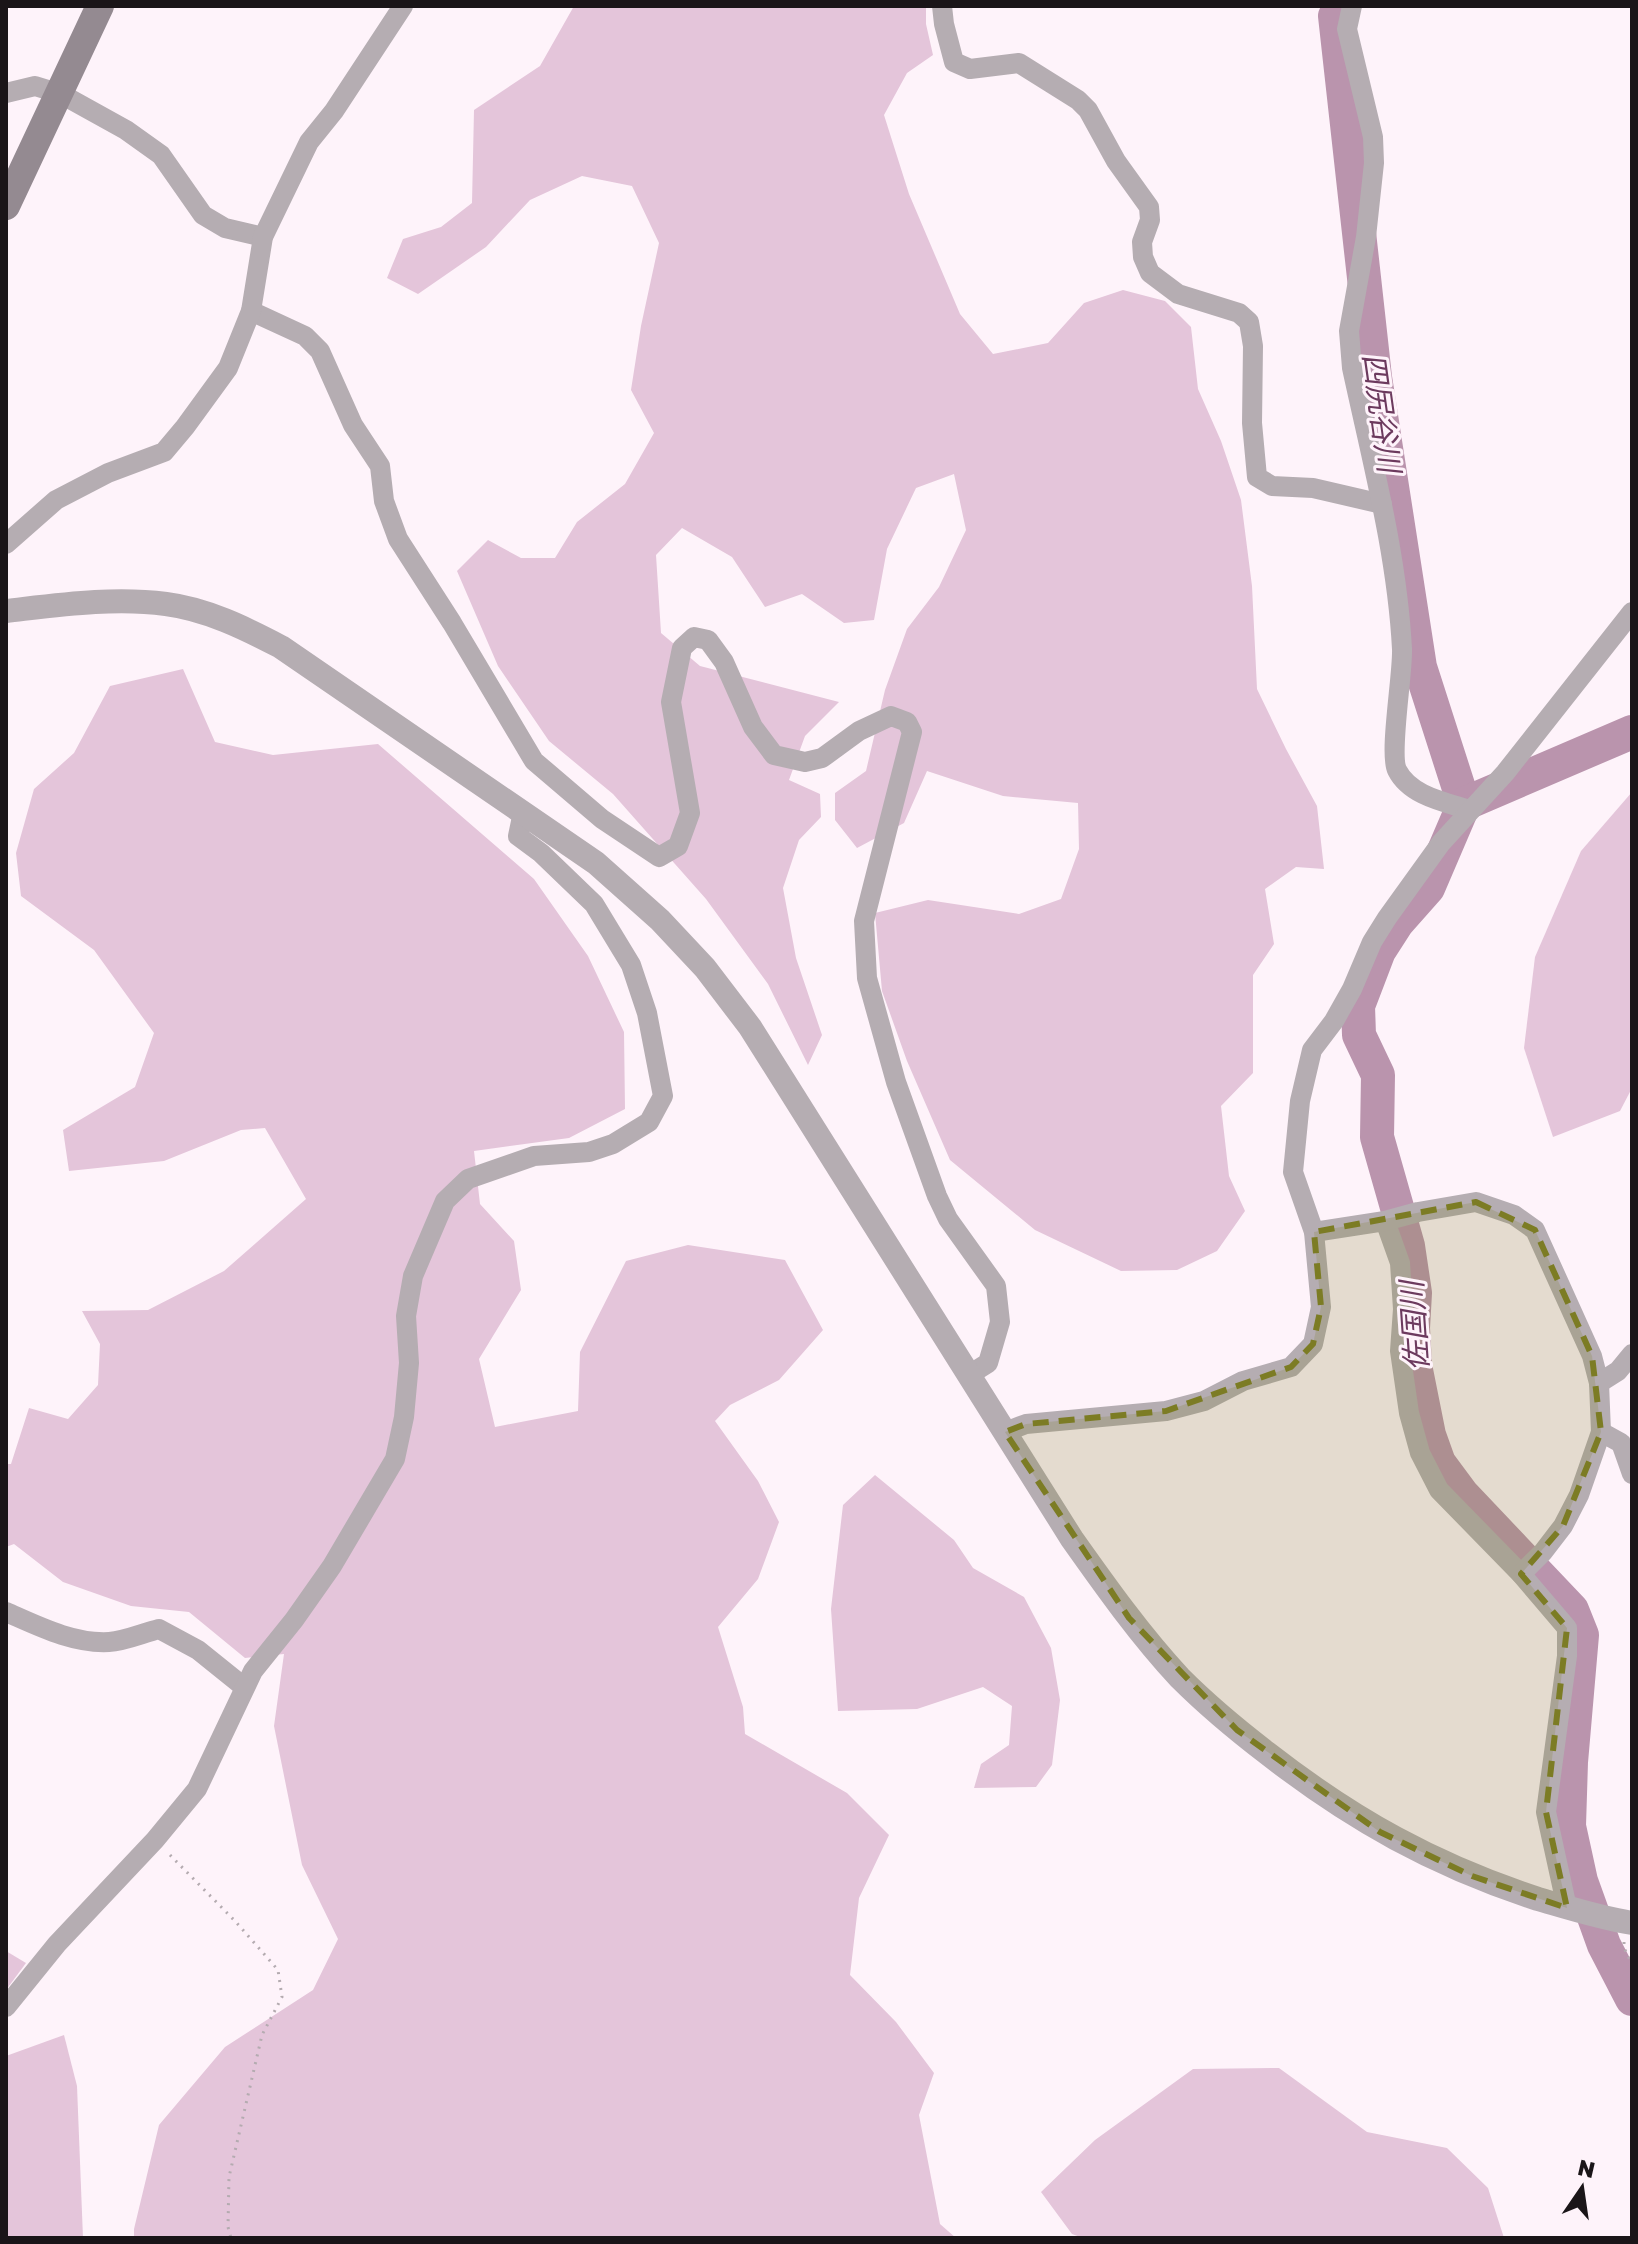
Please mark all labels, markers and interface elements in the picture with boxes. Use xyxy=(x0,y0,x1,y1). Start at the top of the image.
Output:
water label: 四尻谷川 xyxy=(1356,351,1409,478)
water label: 佐国川 xyxy=(1393,1277,1435,1372)
north arrow xyxy=(1542,2148,1622,2228)
text: N xyxy=(1575,2153,1598,2183)

